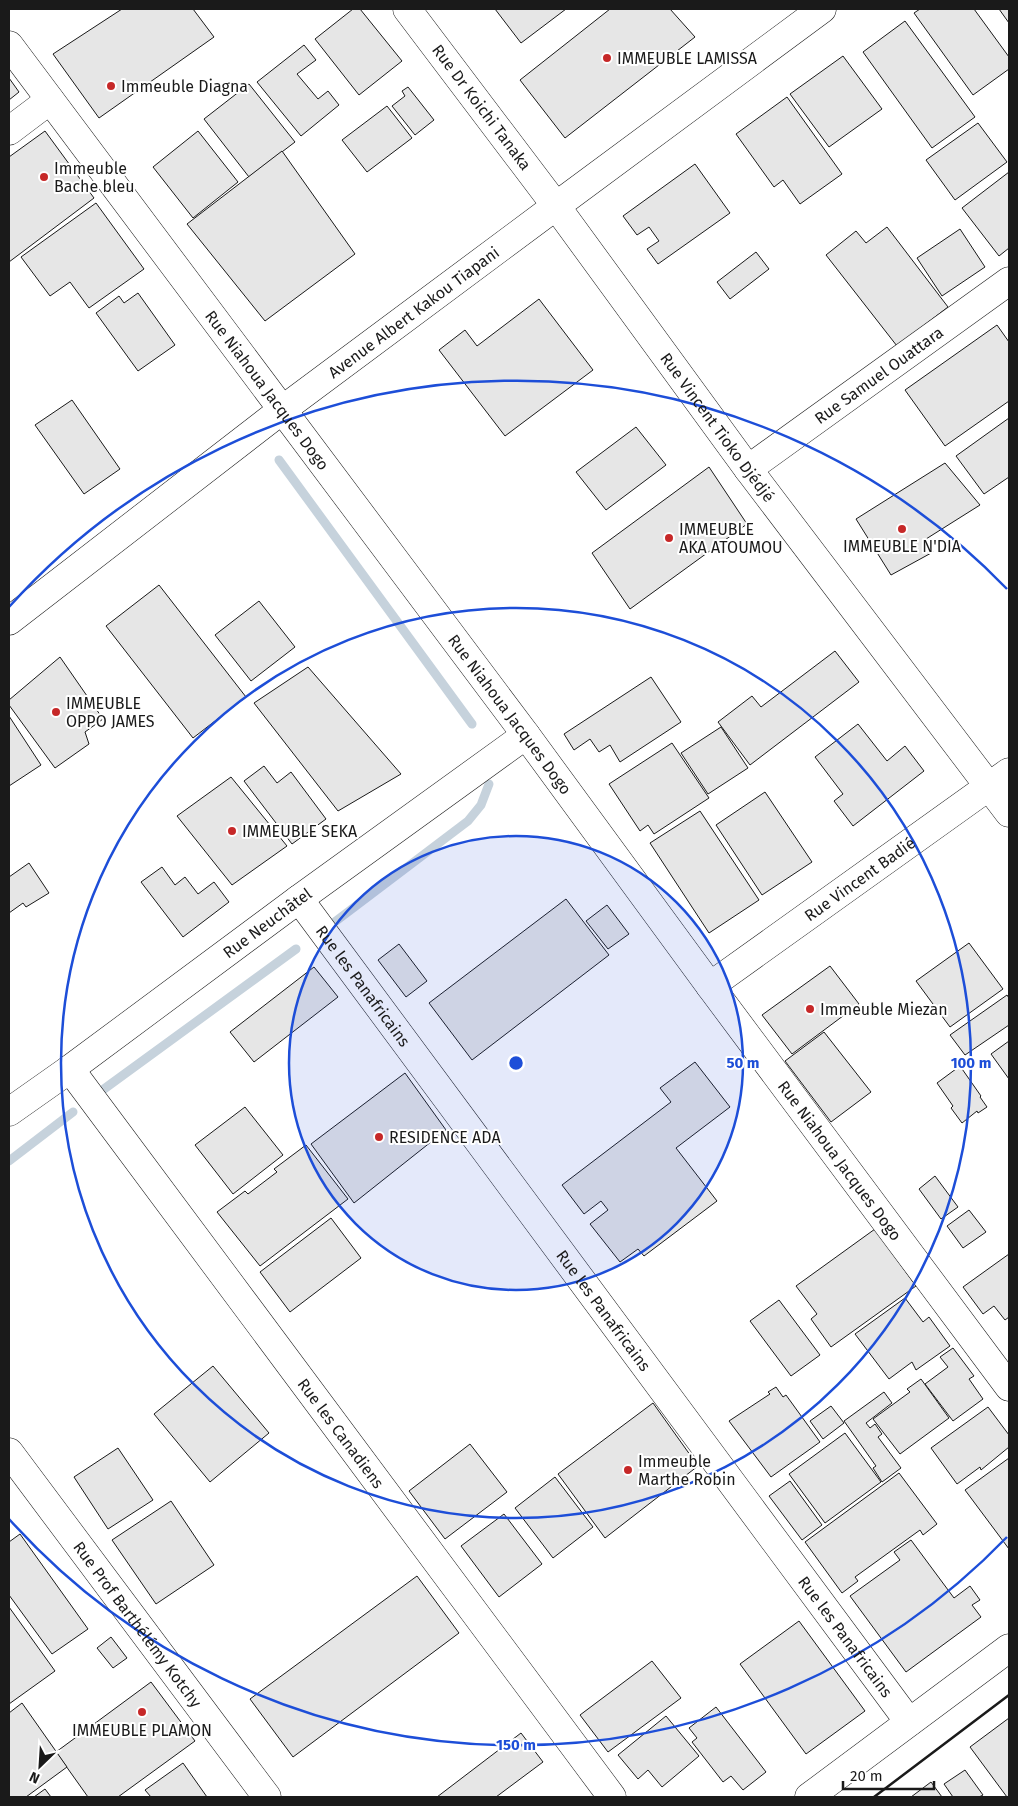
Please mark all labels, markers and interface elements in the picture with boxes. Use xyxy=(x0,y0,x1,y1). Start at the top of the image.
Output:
street label: Rue Dr Koichi Tanaka xyxy=(428,41,535,174)
place label: IMMEUBLE LAMISSA xyxy=(617,49,758,68)
marker: IMMEUBLE LAMISSA xyxy=(601,52,613,64)
place label: Immeuble Diagna xyxy=(121,77,248,96)
marker: Immeuble Diagna xyxy=(105,80,117,92)
place label: Immeuble Bache bleu xyxy=(54,159,135,196)
marker: Immeuble Bache bleu xyxy=(38,171,50,183)
street label: Avenue Albert Kakou Tiapani xyxy=(325,243,503,382)
street label: Rue Niahoua Jacques Dogo xyxy=(201,307,333,474)
street label: Rue Samuel Ouattara xyxy=(811,323,947,428)
street label: Rue Vincent Tioko Djédjé xyxy=(656,349,778,506)
place label: IMMEUBLE AKA ATOUMOU xyxy=(679,520,783,557)
marker: IMMEUBLE N'DIA xyxy=(896,523,908,535)
marker: IMMEUBLE AKA ATOUMOU xyxy=(663,532,675,544)
place label: IMMEUBLE N'DIA xyxy=(843,537,962,556)
street label: Rue Niahoua Jacques Dogo xyxy=(444,631,575,798)
place label: IMMEUBLE OPPO JAMES xyxy=(66,694,155,731)
marker: IMMEUBLE OPPO JAMES xyxy=(50,706,62,718)
place label: IMMEUBLE SEKA xyxy=(242,822,358,841)
marker: IMMEUBLE SEKA xyxy=(226,825,238,837)
street label: Rue Vincent Badié xyxy=(801,833,919,925)
street label: Rue Neuchâtel xyxy=(219,884,316,962)
street label: Rue les Panafricains xyxy=(312,922,414,1050)
place label: Immeuble Miezan xyxy=(820,1000,948,1019)
marker: Immeuble Miezan xyxy=(804,1003,816,1015)
centre of rings xyxy=(507,1054,525,1072)
text: 50 m xyxy=(726,1054,760,1072)
text: 100 m xyxy=(951,1054,991,1072)
street label: Rue Niahoua Jacques Dogo xyxy=(774,1077,905,1244)
place label: RESIDENCE ADA xyxy=(389,1128,501,1147)
marker: RESIDENCE ADA xyxy=(373,1131,385,1143)
street label: Rue les Panafricains xyxy=(552,1246,655,1375)
street label: Rue les Canadiens xyxy=(294,1375,388,1492)
place label: Immeuble Marthe Robin xyxy=(638,1452,736,1489)
marker: Immeuble Marthe Robin xyxy=(622,1464,634,1476)
street label: Rue Prof Barthélémy Kotchy xyxy=(69,1538,206,1711)
street label: Rue les Panafricains xyxy=(794,1573,896,1701)
marker: IMMEUBLE PLAMON xyxy=(136,1706,148,1718)
place label: IMMEUBLE PLAMON xyxy=(72,1721,212,1740)
text: 150 m xyxy=(496,1736,536,1754)
north arrow xyxy=(15,1741,65,1791)
scale bar xyxy=(843,1758,934,1790)
text: 20 m xyxy=(850,1767,883,1785)
text: N xyxy=(27,1768,43,1787)

